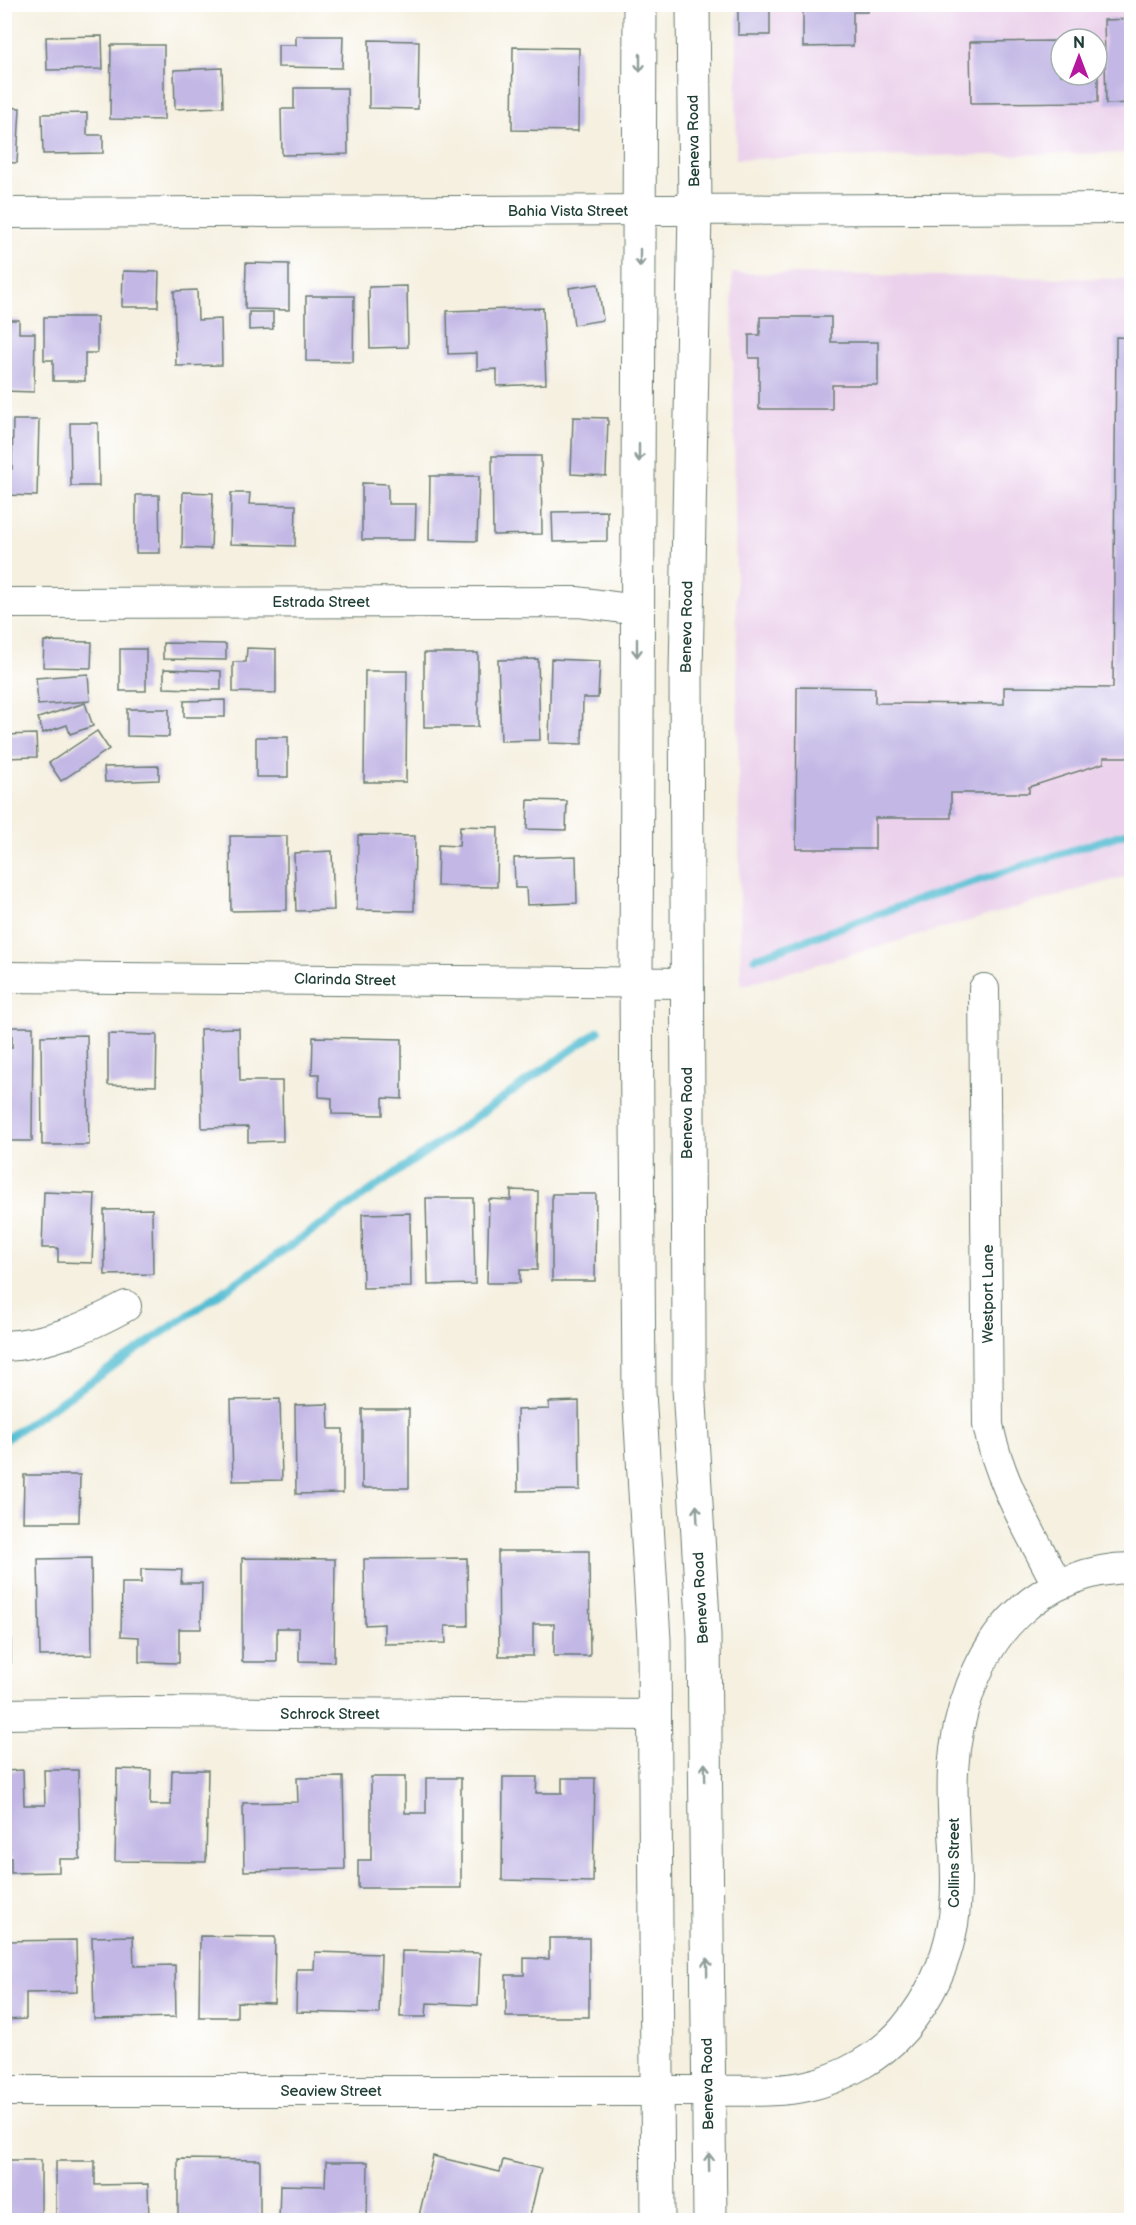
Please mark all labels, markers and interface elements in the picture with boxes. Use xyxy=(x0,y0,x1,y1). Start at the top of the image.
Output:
north arrow xyxy=(1049,27,1109,87)
text: N xyxy=(1073,34,1085,53)
one-way arrow xyxy=(634,52,646,72)
street label: Beneva Road xyxy=(684,95,704,187)
street label: Bahia Vista Street xyxy=(508,202,629,221)
one-way arrow xyxy=(635,247,646,267)
one-way arrow xyxy=(633,442,645,462)
street label: Beneva Road xyxy=(677,581,697,673)
street label: Estrada Street xyxy=(272,593,370,612)
one-way arrow xyxy=(631,637,643,657)
street label: Clarinda Street xyxy=(294,970,396,990)
street label: Beneva Road xyxy=(678,1067,697,1159)
street label: Westport Lane xyxy=(979,1244,998,1344)
one-way arrow xyxy=(691,1505,702,1525)
street label: Beneva Road xyxy=(689,1551,713,1645)
street label: Schrock Street xyxy=(280,1705,380,1724)
one-way arrow xyxy=(699,1763,711,1783)
street label: Collins Street xyxy=(945,1818,964,1908)
one-way arrow xyxy=(701,1958,713,1978)
street label: Beneva Road xyxy=(698,2038,718,2130)
street label: Seaview Street xyxy=(280,2082,382,2101)
one-way arrow xyxy=(703,2153,715,2173)

